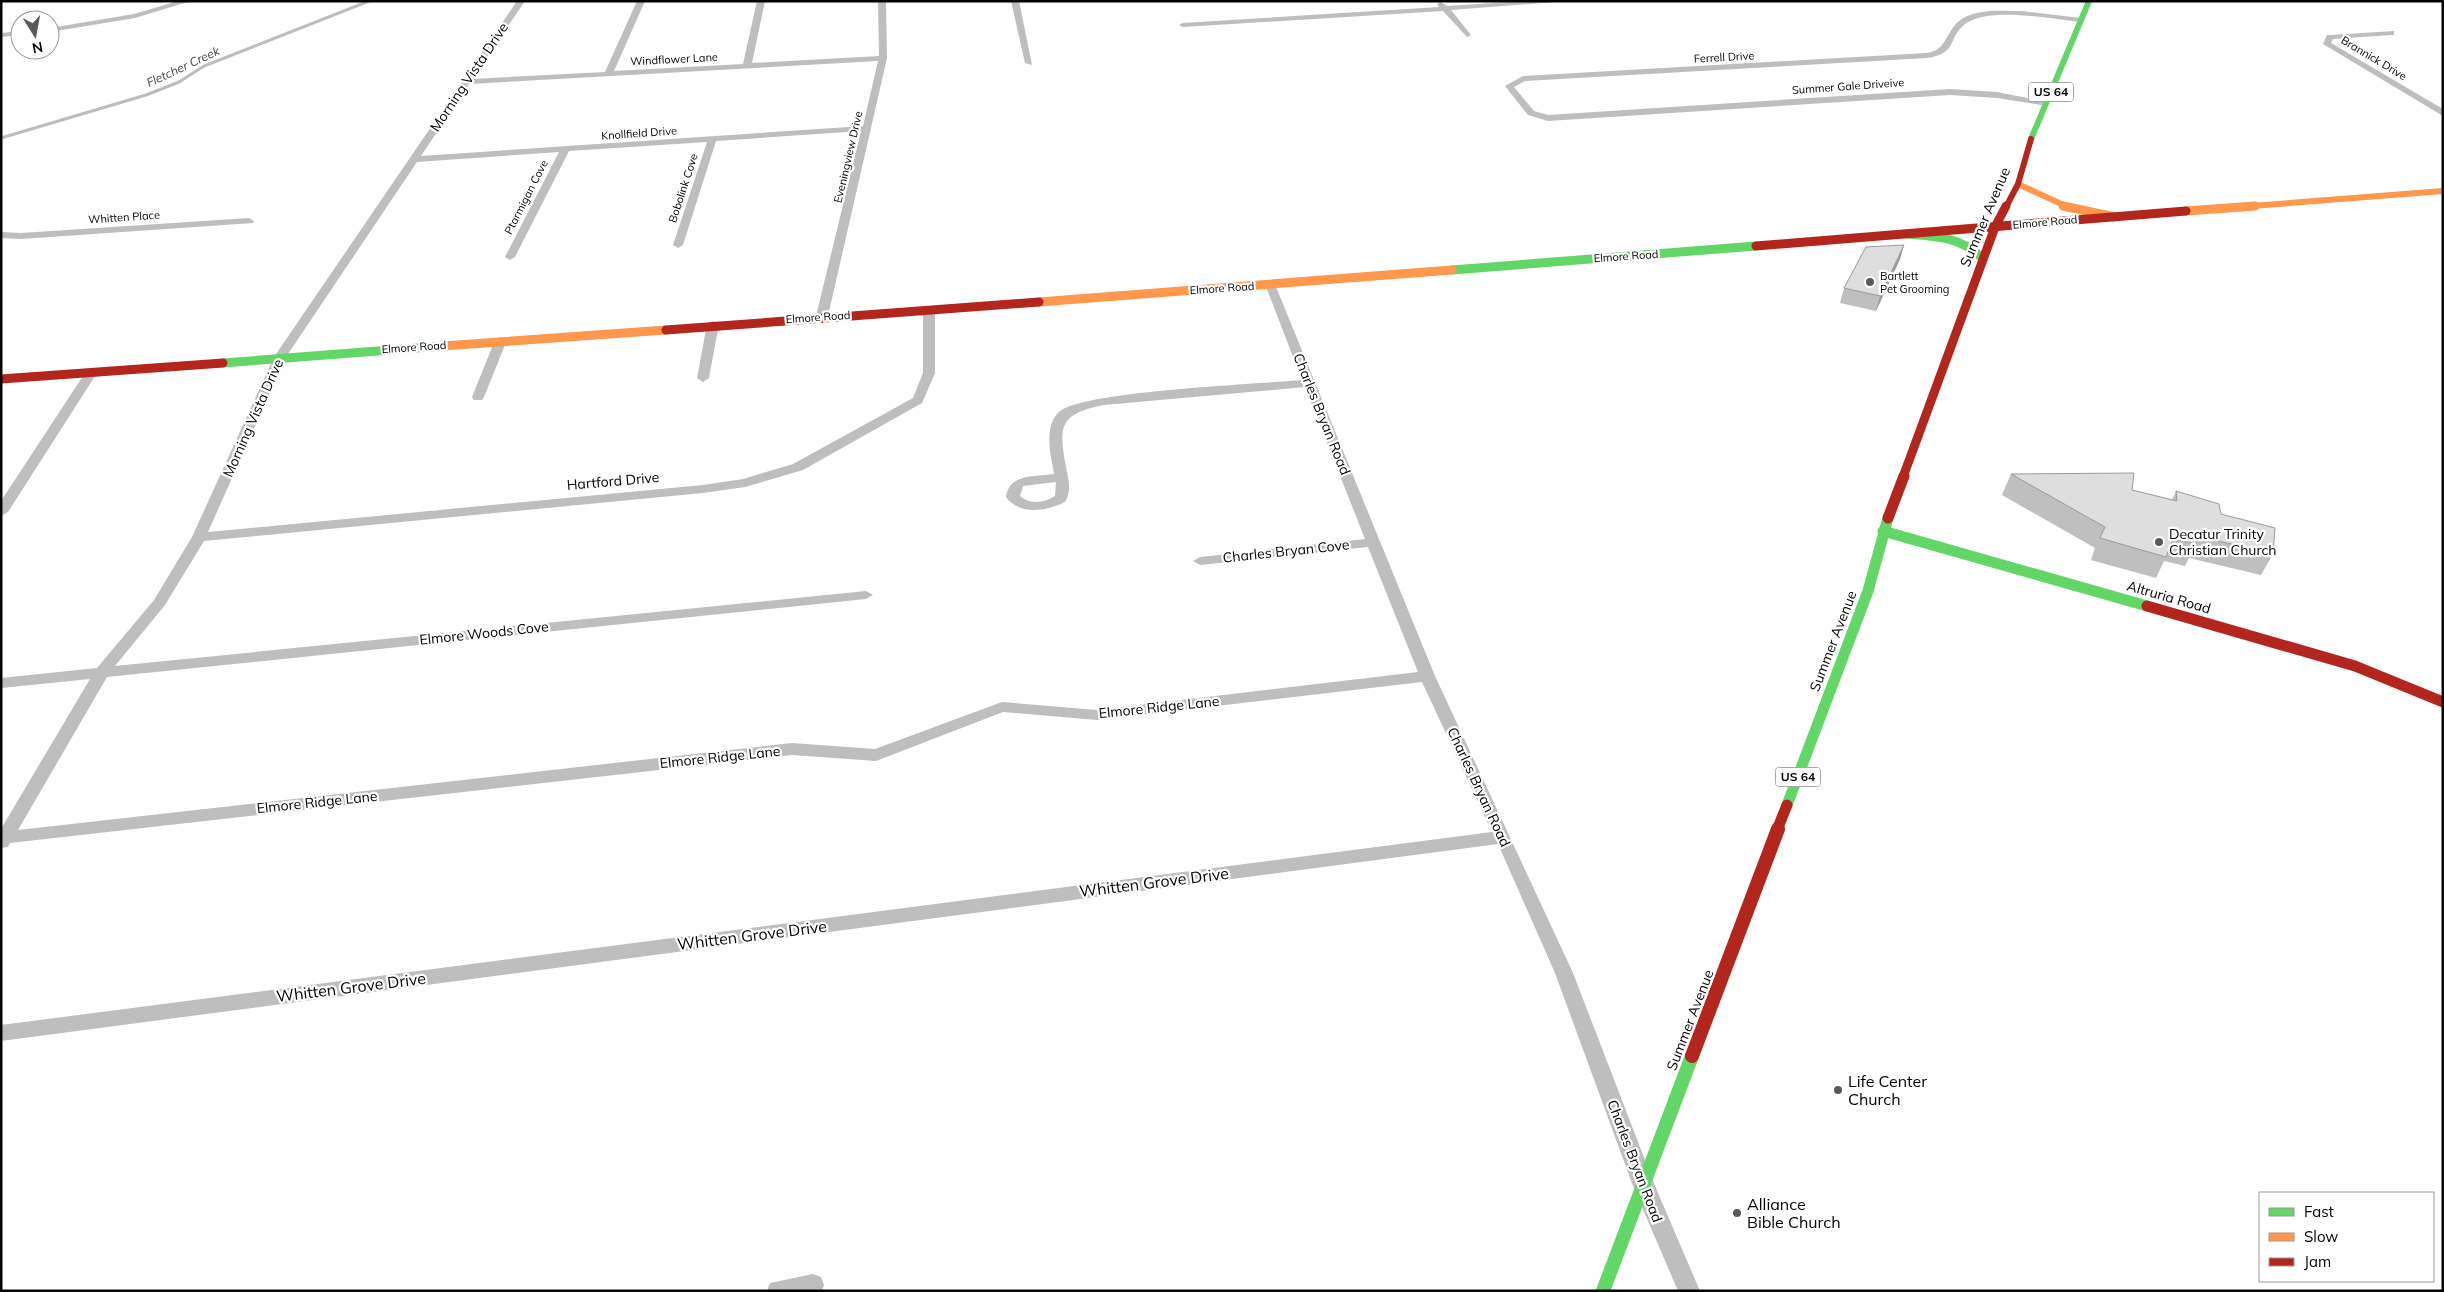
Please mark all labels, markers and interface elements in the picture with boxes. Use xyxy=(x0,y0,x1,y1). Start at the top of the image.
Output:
north arrow xyxy=(10,10,60,60)
street label: Morning Vista Drive xyxy=(426,19,512,135)
street label: Brannick Drive xyxy=(2339,33,2409,83)
text: N xyxy=(31,38,44,58)
water label: Fletcher Creek xyxy=(144,43,222,90)
street label: Ferrell Drive xyxy=(1693,48,1755,66)
street label: Windflower Lane xyxy=(630,50,718,68)
street label: Summer Gale Driveive xyxy=(1791,75,1905,97)
road number: US 64 xyxy=(2028,82,2074,101)
street label: Eveningview Drive xyxy=(831,110,865,204)
street label: Knollfield Drive xyxy=(601,123,677,143)
street label: Bobolink Cove xyxy=(665,152,701,224)
street label: Ptarmigan Cove xyxy=(501,157,551,237)
street label: Summer Avenue xyxy=(1956,164,2014,270)
street label: Whitten Place xyxy=(88,208,160,226)
street label: Elmore Road xyxy=(2012,212,2078,232)
street label: Elmore Road xyxy=(1593,247,1659,265)
place label: Bartlett Pet Grooming xyxy=(1880,269,1950,296)
marker: Bartlett Pet Grooming xyxy=(1864,276,1876,288)
street label: Elmore Road xyxy=(1189,279,1255,297)
street label: Elmore Road xyxy=(785,308,851,326)
street label: Elmore Road xyxy=(381,338,447,356)
street label: Charles Bryan Road xyxy=(1289,350,1355,478)
street label: Morning Vista Drive xyxy=(219,356,287,480)
street label: Hartford Drive xyxy=(566,468,660,494)
place label: Decatur Trinity Christian Church xyxy=(2169,525,2277,559)
street label: Charles Bryan Cove xyxy=(1222,535,1350,567)
marker: Decatur Trinity Christian Church xyxy=(2153,536,2165,548)
street label: Altruria Road xyxy=(2125,576,2213,618)
street label: Summer Avenue xyxy=(1806,588,1860,694)
street label: Elmore Woods Cove xyxy=(419,617,549,649)
street label: Elmore Ridge Lane xyxy=(1098,692,1220,722)
street label: Charles Bryan Road xyxy=(1443,724,1515,850)
street label: Elmore Ridge Lane xyxy=(659,742,781,772)
road number: US 64 xyxy=(1776,768,1820,786)
street label: Elmore Ridge Lane xyxy=(256,787,378,817)
street label: Whitten Grove Drive xyxy=(1078,863,1230,901)
street label: Whitten Grove Drive xyxy=(676,916,828,954)
street label: Summer Avenue xyxy=(1663,967,1717,1073)
street label: Whitten Grove Drive xyxy=(275,968,427,1006)
place label: Life Center Church xyxy=(1848,1071,1927,1109)
marker: Life Center Church xyxy=(1832,1084,1844,1096)
street label: Charles Bryan Road xyxy=(1603,1097,1667,1225)
legend xyxy=(2259,1192,2434,1282)
place label: Alliance Bible Church xyxy=(1747,1194,1841,1232)
text: Fast xyxy=(2304,1202,2334,1221)
marker: Alliance Bible Church xyxy=(1731,1207,1743,1219)
text: Slow xyxy=(2304,1227,2338,1246)
text: Jam xyxy=(2304,1252,2331,1271)

